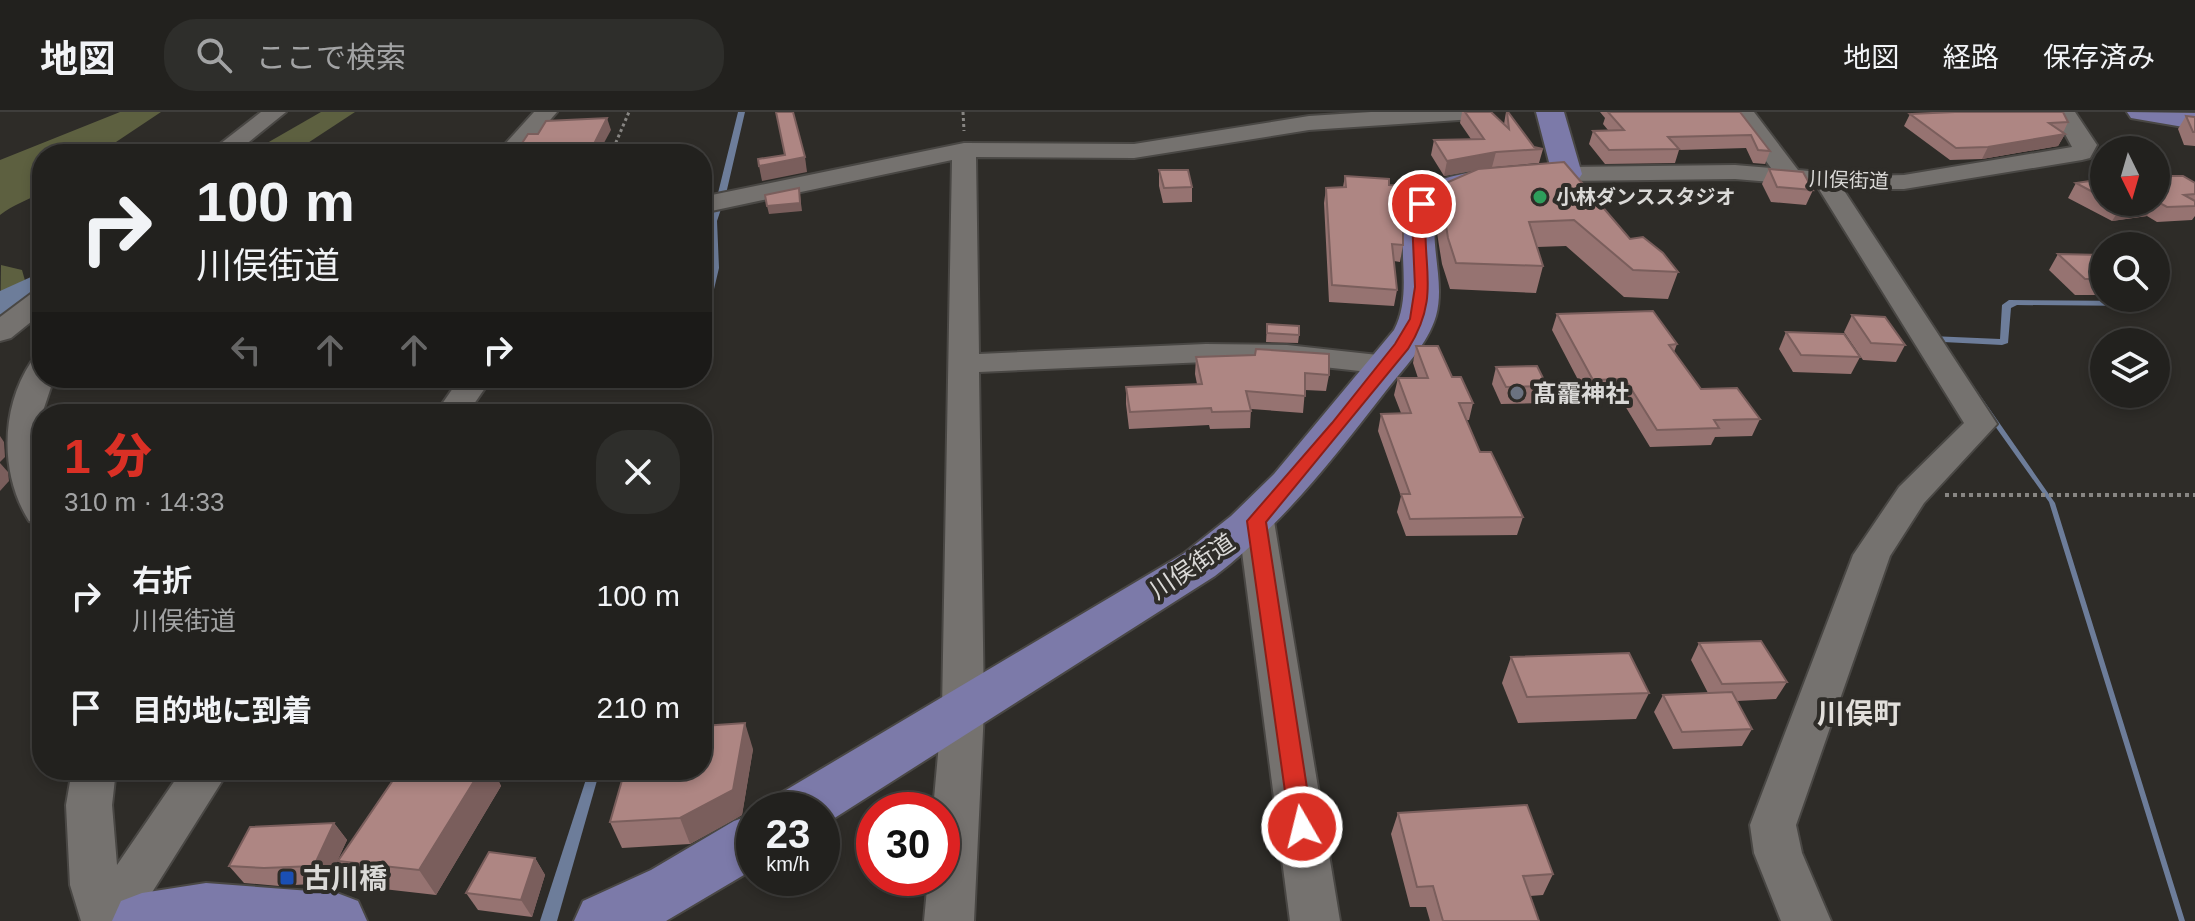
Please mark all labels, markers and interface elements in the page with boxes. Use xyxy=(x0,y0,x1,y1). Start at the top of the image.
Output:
search box xyxy=(164,19,724,91)
icon: search xyxy=(192,33,236,77)
text: 地図 xyxy=(40,38,116,80)
text: ここで検索 xyxy=(256,41,406,74)
text: 地図 xyxy=(1843,42,1899,73)
text: 経路 xyxy=(1943,42,1999,73)
text: 保存済み xyxy=(2043,42,2155,73)
north arrow xyxy=(2090,136,2170,216)
map controls xyxy=(2090,136,2170,408)
street label: 川俣街道 xyxy=(1809,168,1889,192)
text: 100 m xyxy=(196,170,355,233)
pin xyxy=(1388,170,1456,238)
icon: right xyxy=(64,176,168,280)
icon: arrive xyxy=(1400,182,1444,226)
place label: 小林ダンススタジオ xyxy=(1556,186,1736,208)
marker: 小林ダンススタジオ xyxy=(1531,188,1549,206)
button: search xyxy=(2090,232,2170,312)
text: 川俣街道 xyxy=(196,245,340,286)
icon: left xyxy=(224,328,268,372)
icon: ahead xyxy=(308,328,352,372)
icon: ahead xyxy=(392,328,436,372)
icon: right xyxy=(476,328,520,372)
button: layers xyxy=(2090,328,2170,408)
place label: 髙靇神社 xyxy=(1533,380,1629,407)
marker: 髙靇神社 xyxy=(1508,384,1526,402)
text: 1 分 xyxy=(64,430,152,483)
button: close xyxy=(596,430,680,514)
text: 310 m · 14:33 xyxy=(64,487,224,517)
street label: 川俣街道 xyxy=(1145,528,1239,604)
text: 右折 xyxy=(132,564,192,597)
icon: right xyxy=(64,574,108,618)
text: 100 m xyxy=(597,579,680,612)
text: 川俣街道 xyxy=(132,606,236,636)
icon: arrive xyxy=(64,686,108,730)
text: 210 m xyxy=(597,691,680,724)
text: 目的地に到着 xyxy=(132,694,312,727)
district label: 川俣町 xyxy=(1817,698,1901,729)
position arrow xyxy=(1260,785,1344,869)
speed limit sign: 30 xyxy=(856,792,960,896)
text: 23 xyxy=(766,812,810,856)
text: km/h xyxy=(766,853,810,875)
place label: 古川橋 xyxy=(303,863,387,894)
marker: 古川橋 xyxy=(278,869,296,887)

